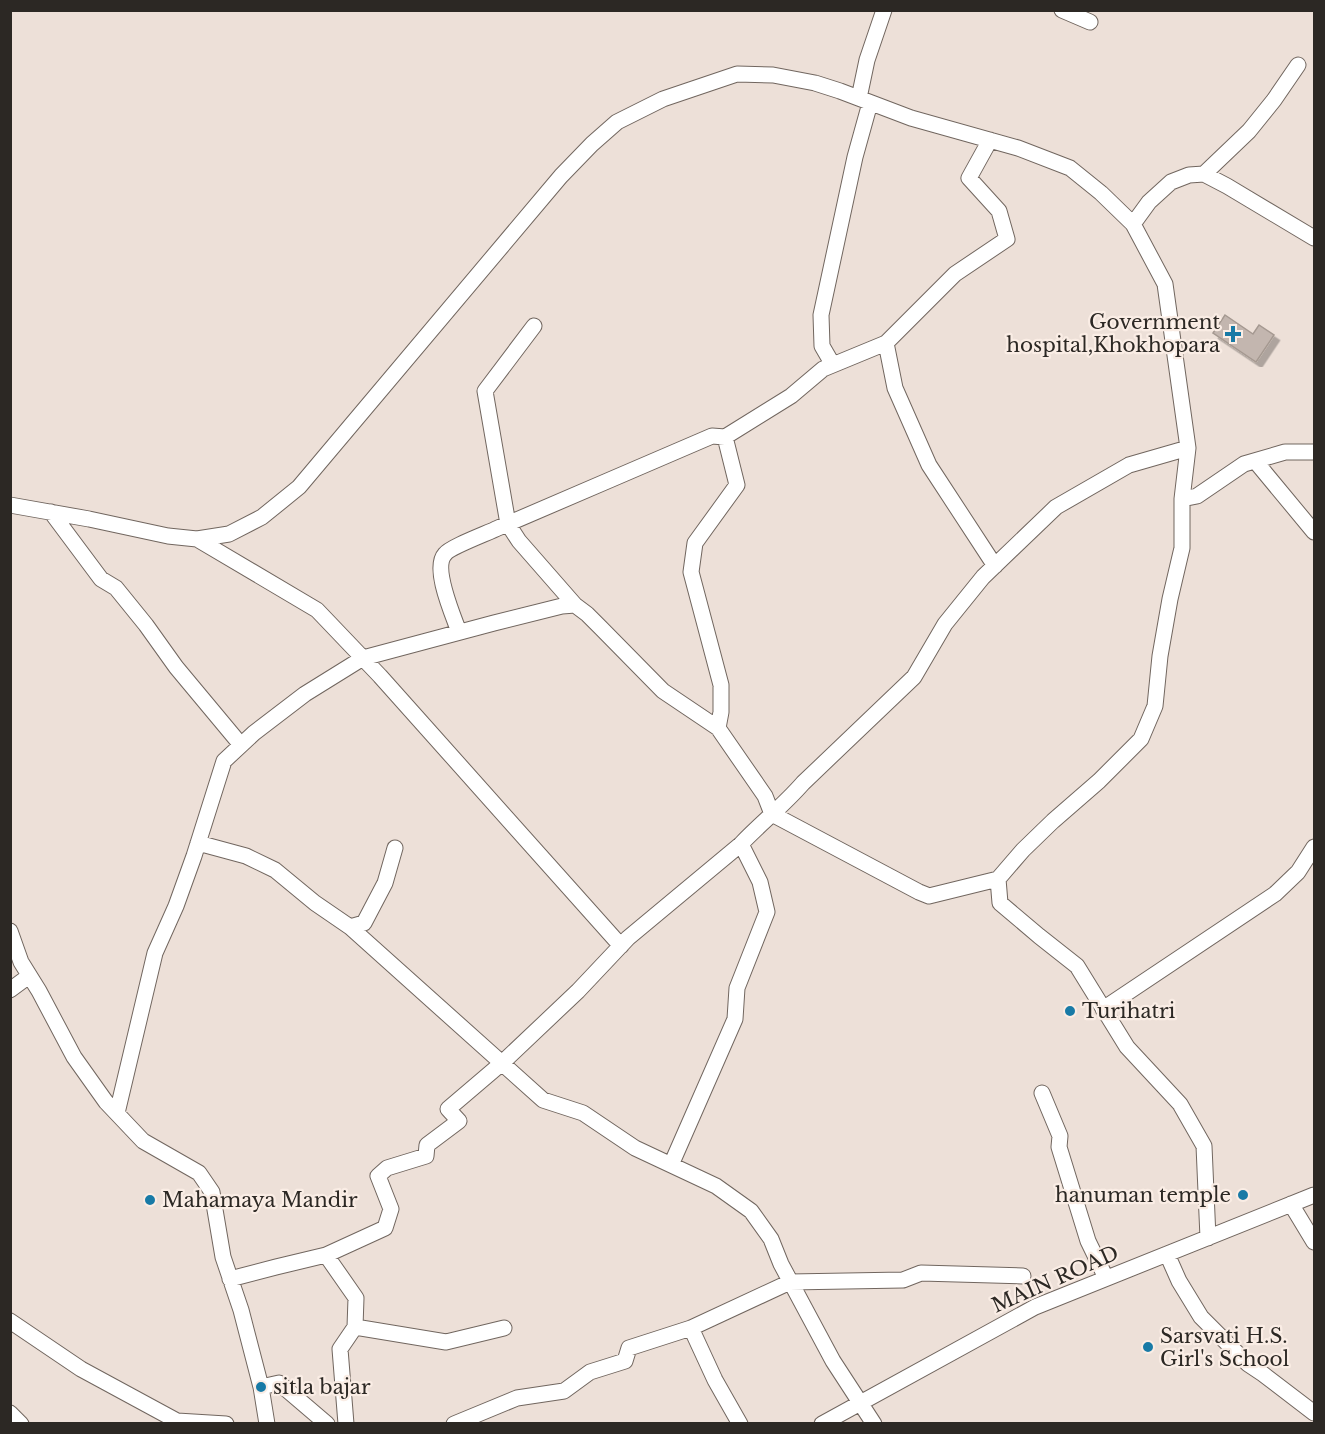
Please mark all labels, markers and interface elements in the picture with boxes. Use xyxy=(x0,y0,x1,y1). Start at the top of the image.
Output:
place label: Government hospital,Khokhopara xyxy=(1006,310,1221,357)
marker: Government hospital,Khokhopara xyxy=(1224,325,1242,343)
place label: Turihatri xyxy=(1082,999,1176,1023)
marker: Turihatri xyxy=(1063,1004,1077,1018)
place label: hanuman temple xyxy=(1055,1183,1231,1207)
place label: Mahamaya Mandir xyxy=(162,1188,358,1212)
marker: hanuman temple xyxy=(1236,1188,1250,1202)
marker: Mahamaya Mandir xyxy=(143,1193,157,1207)
street label: MAIN ROAD xyxy=(988,1240,1122,1318)
place label: Sarsvati H.S. Girl's School xyxy=(1160,1324,1289,1371)
marker: Sarsvati H.S. Girl's School xyxy=(1141,1340,1155,1354)
place label: sitla bajar xyxy=(273,1375,371,1399)
marker: sitla bajar xyxy=(254,1380,268,1394)

